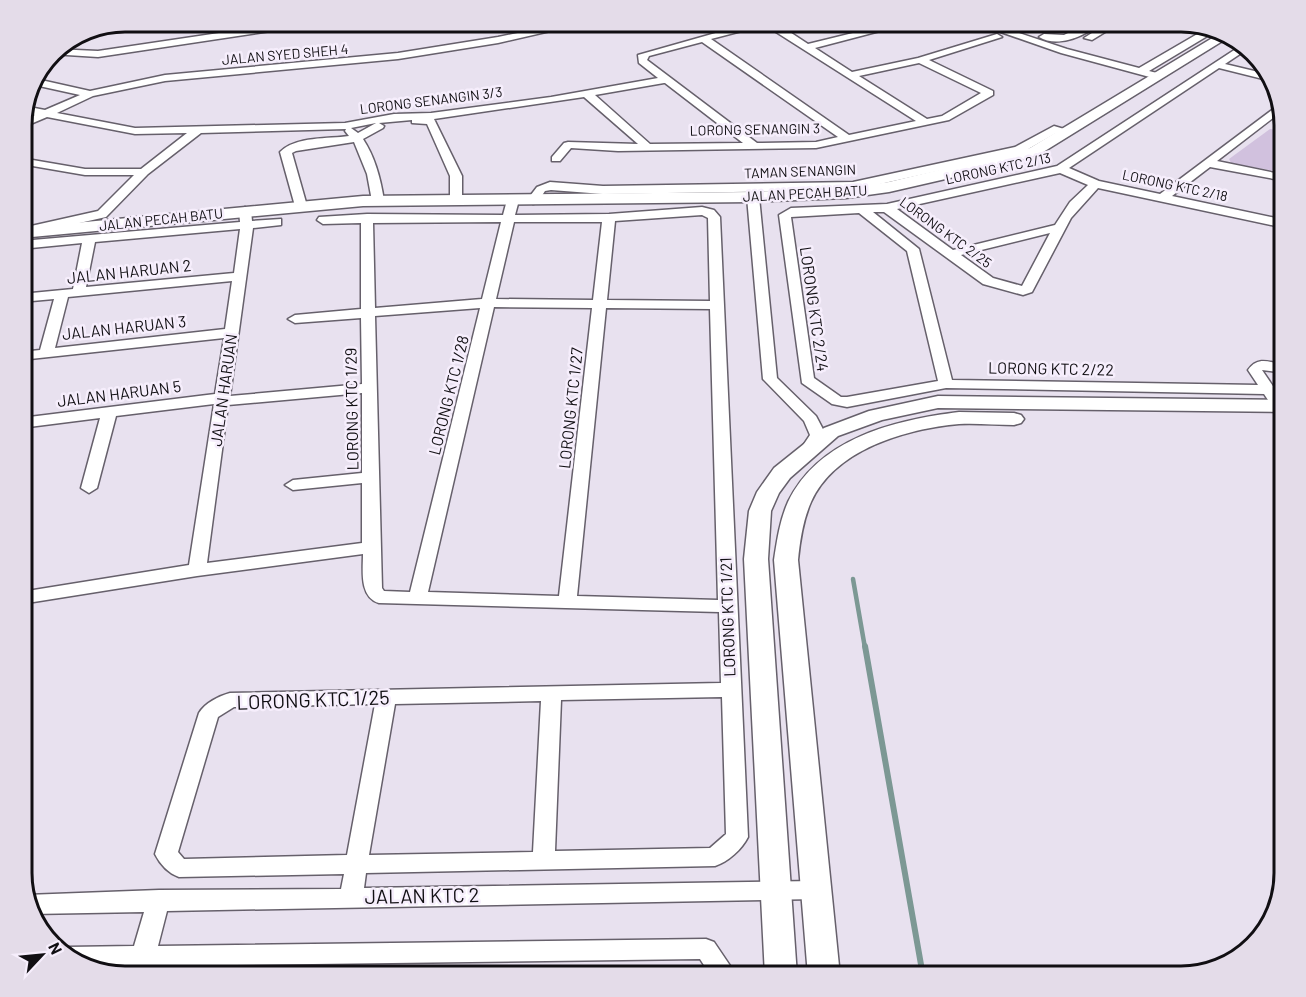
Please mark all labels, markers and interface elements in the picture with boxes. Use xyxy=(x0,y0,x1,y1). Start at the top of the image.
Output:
street label: JALAN SYED SHEH 4 xyxy=(221,40,349,68)
street label: LORONG SENANGIN 3/3 xyxy=(359,83,503,117)
street label: LORONG SENANGIN 3 xyxy=(690,119,820,139)
street label: LORONG KTC 2/13 xyxy=(944,149,1052,187)
street label: TAMAN SENANGIN xyxy=(744,161,856,181)
street label: LORONG KTC 2/18 xyxy=(1121,166,1229,204)
street label: JALAN PECAH BATU xyxy=(742,181,868,205)
street label: LORONG KTC 2/25 xyxy=(897,193,995,271)
street label: JALAN PECAH BATU xyxy=(98,204,224,234)
street label: LORONG KTC 2/24 xyxy=(797,245,833,373)
street label: JALAN HARUAN 2 xyxy=(66,255,192,287)
street label: JALAN HARUAN 3 xyxy=(61,311,187,343)
street label: JALAN HARUAN xyxy=(206,333,240,447)
street label: LORONG KTC 1/28 xyxy=(424,333,472,457)
street label: LORONG KTC 1/27 xyxy=(554,346,586,470)
street label: LORONG KTC 1/29 xyxy=(340,348,362,470)
street label: LORONG KTC 2/22 xyxy=(988,357,1114,379)
street label: JALAN HARUAN 5 xyxy=(56,376,182,410)
street label: LORONG KTC 1/21 xyxy=(715,557,739,677)
street label: LORONG KTC 1/25 xyxy=(236,684,390,714)
street label: JALAN KTC 2 xyxy=(364,882,480,908)
north arrow xyxy=(12,925,72,985)
text: N xyxy=(45,939,67,957)

